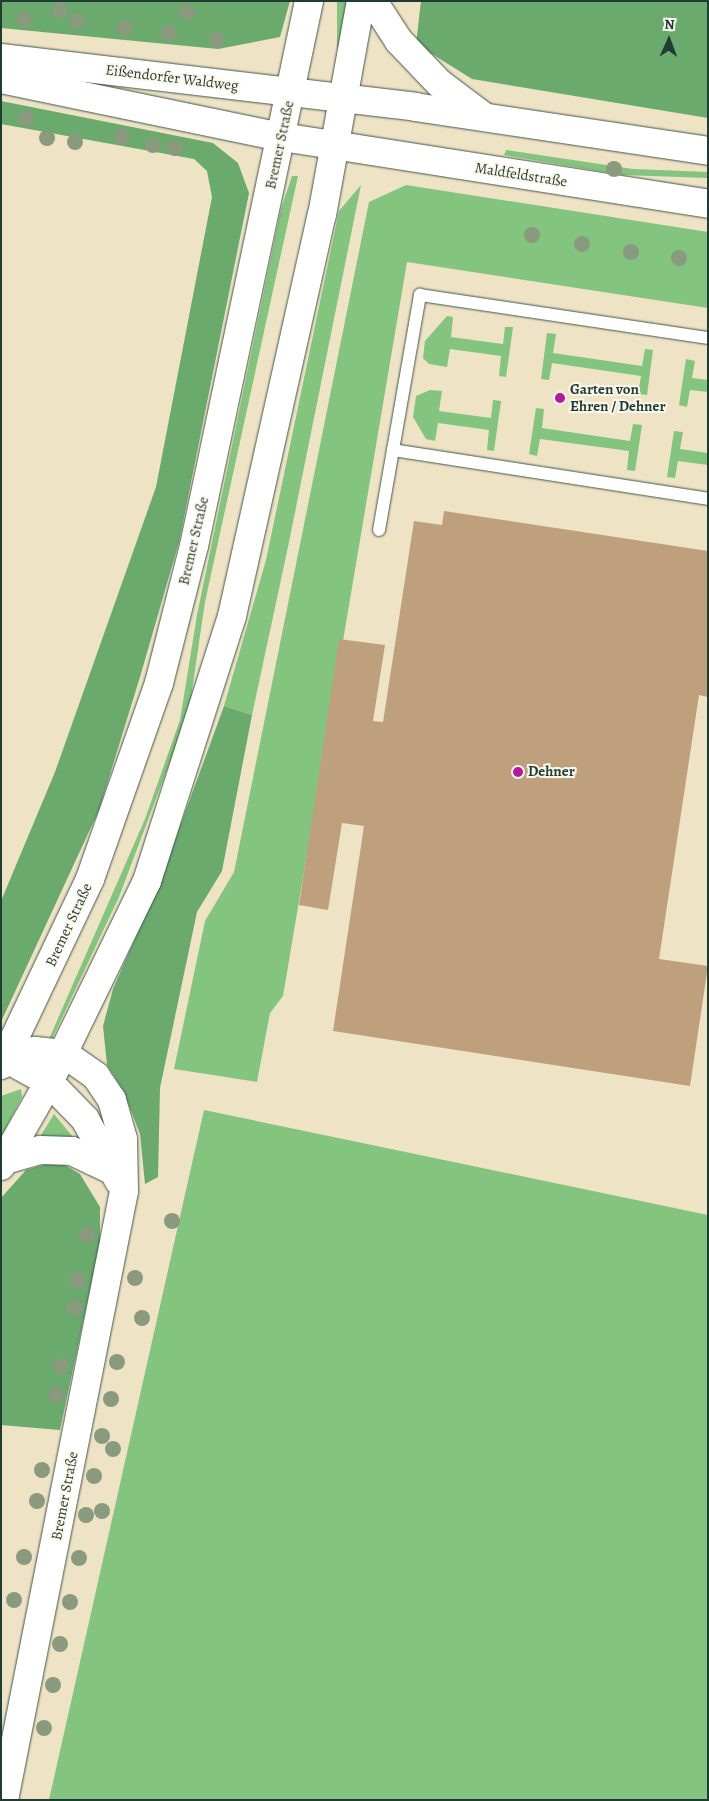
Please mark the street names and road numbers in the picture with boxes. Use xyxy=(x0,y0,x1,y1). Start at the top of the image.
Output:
street label: Eißendorfer Waldweg xyxy=(105,61,239,95)
street label: Bremer Straße xyxy=(262,99,298,191)
street label: Maldfeldstraße xyxy=(473,159,569,191)
street label: Bremer Straße xyxy=(175,495,213,587)
street label: Bremer Straße xyxy=(42,880,96,970)
street label: Bremer Straße xyxy=(48,1450,82,1542)

